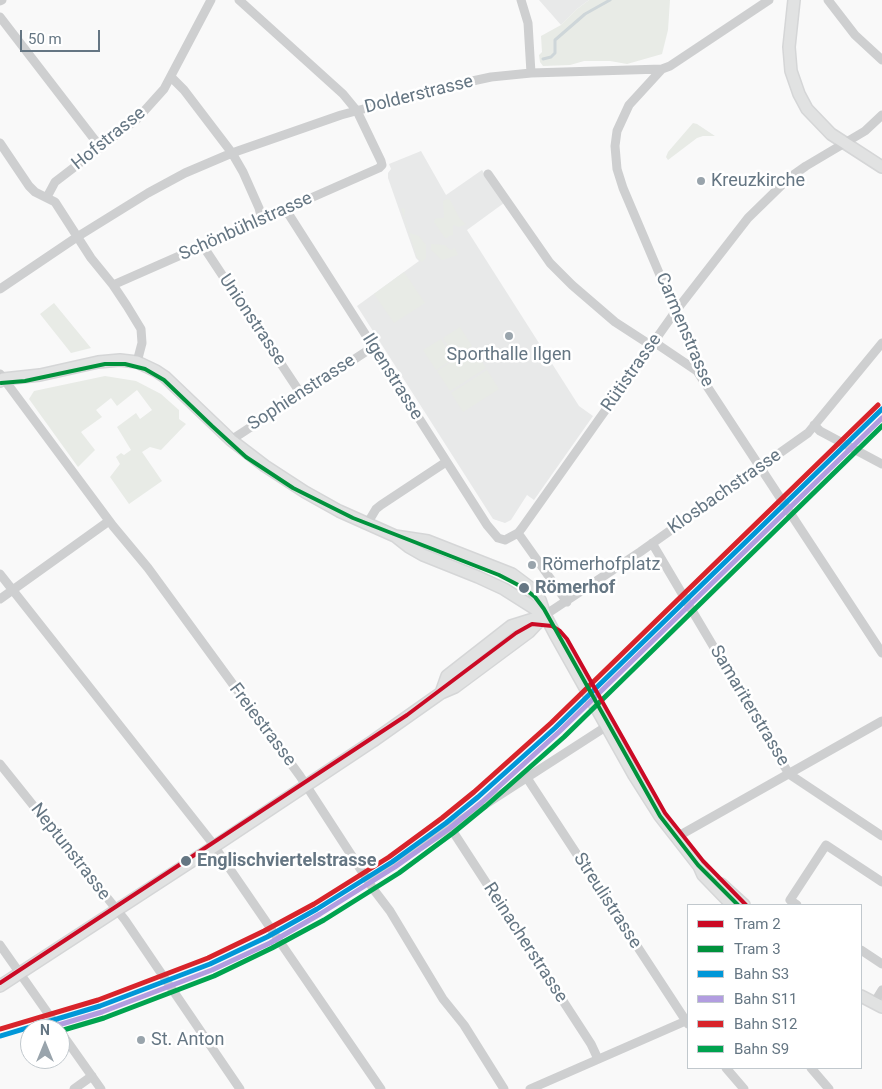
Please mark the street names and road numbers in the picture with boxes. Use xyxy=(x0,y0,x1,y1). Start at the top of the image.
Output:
street label: Dolderstrasse xyxy=(362,71,476,119)
street label: Hofstrasse xyxy=(68,103,150,175)
street label: Schönbühlstrasse xyxy=(176,188,316,266)
street label: Unionstrasse xyxy=(214,270,290,370)
street label: Carmenstrasse xyxy=(650,270,718,390)
street label: Ilgenstrasse xyxy=(357,330,427,424)
street label: Rütistrasse xyxy=(597,330,667,416)
street label: Sophienstrasse xyxy=(244,350,360,436)
street label: Klosbachstrasse xyxy=(664,445,786,539)
street label: Samariterstrasse xyxy=(704,642,794,770)
street label: Freiestrasse xyxy=(224,679,300,771)
street label: Neptunstrasse xyxy=(25,799,115,905)
street label: Streulistrasse xyxy=(568,849,646,953)
street label: Reinacherstrasse xyxy=(478,879,572,1007)

